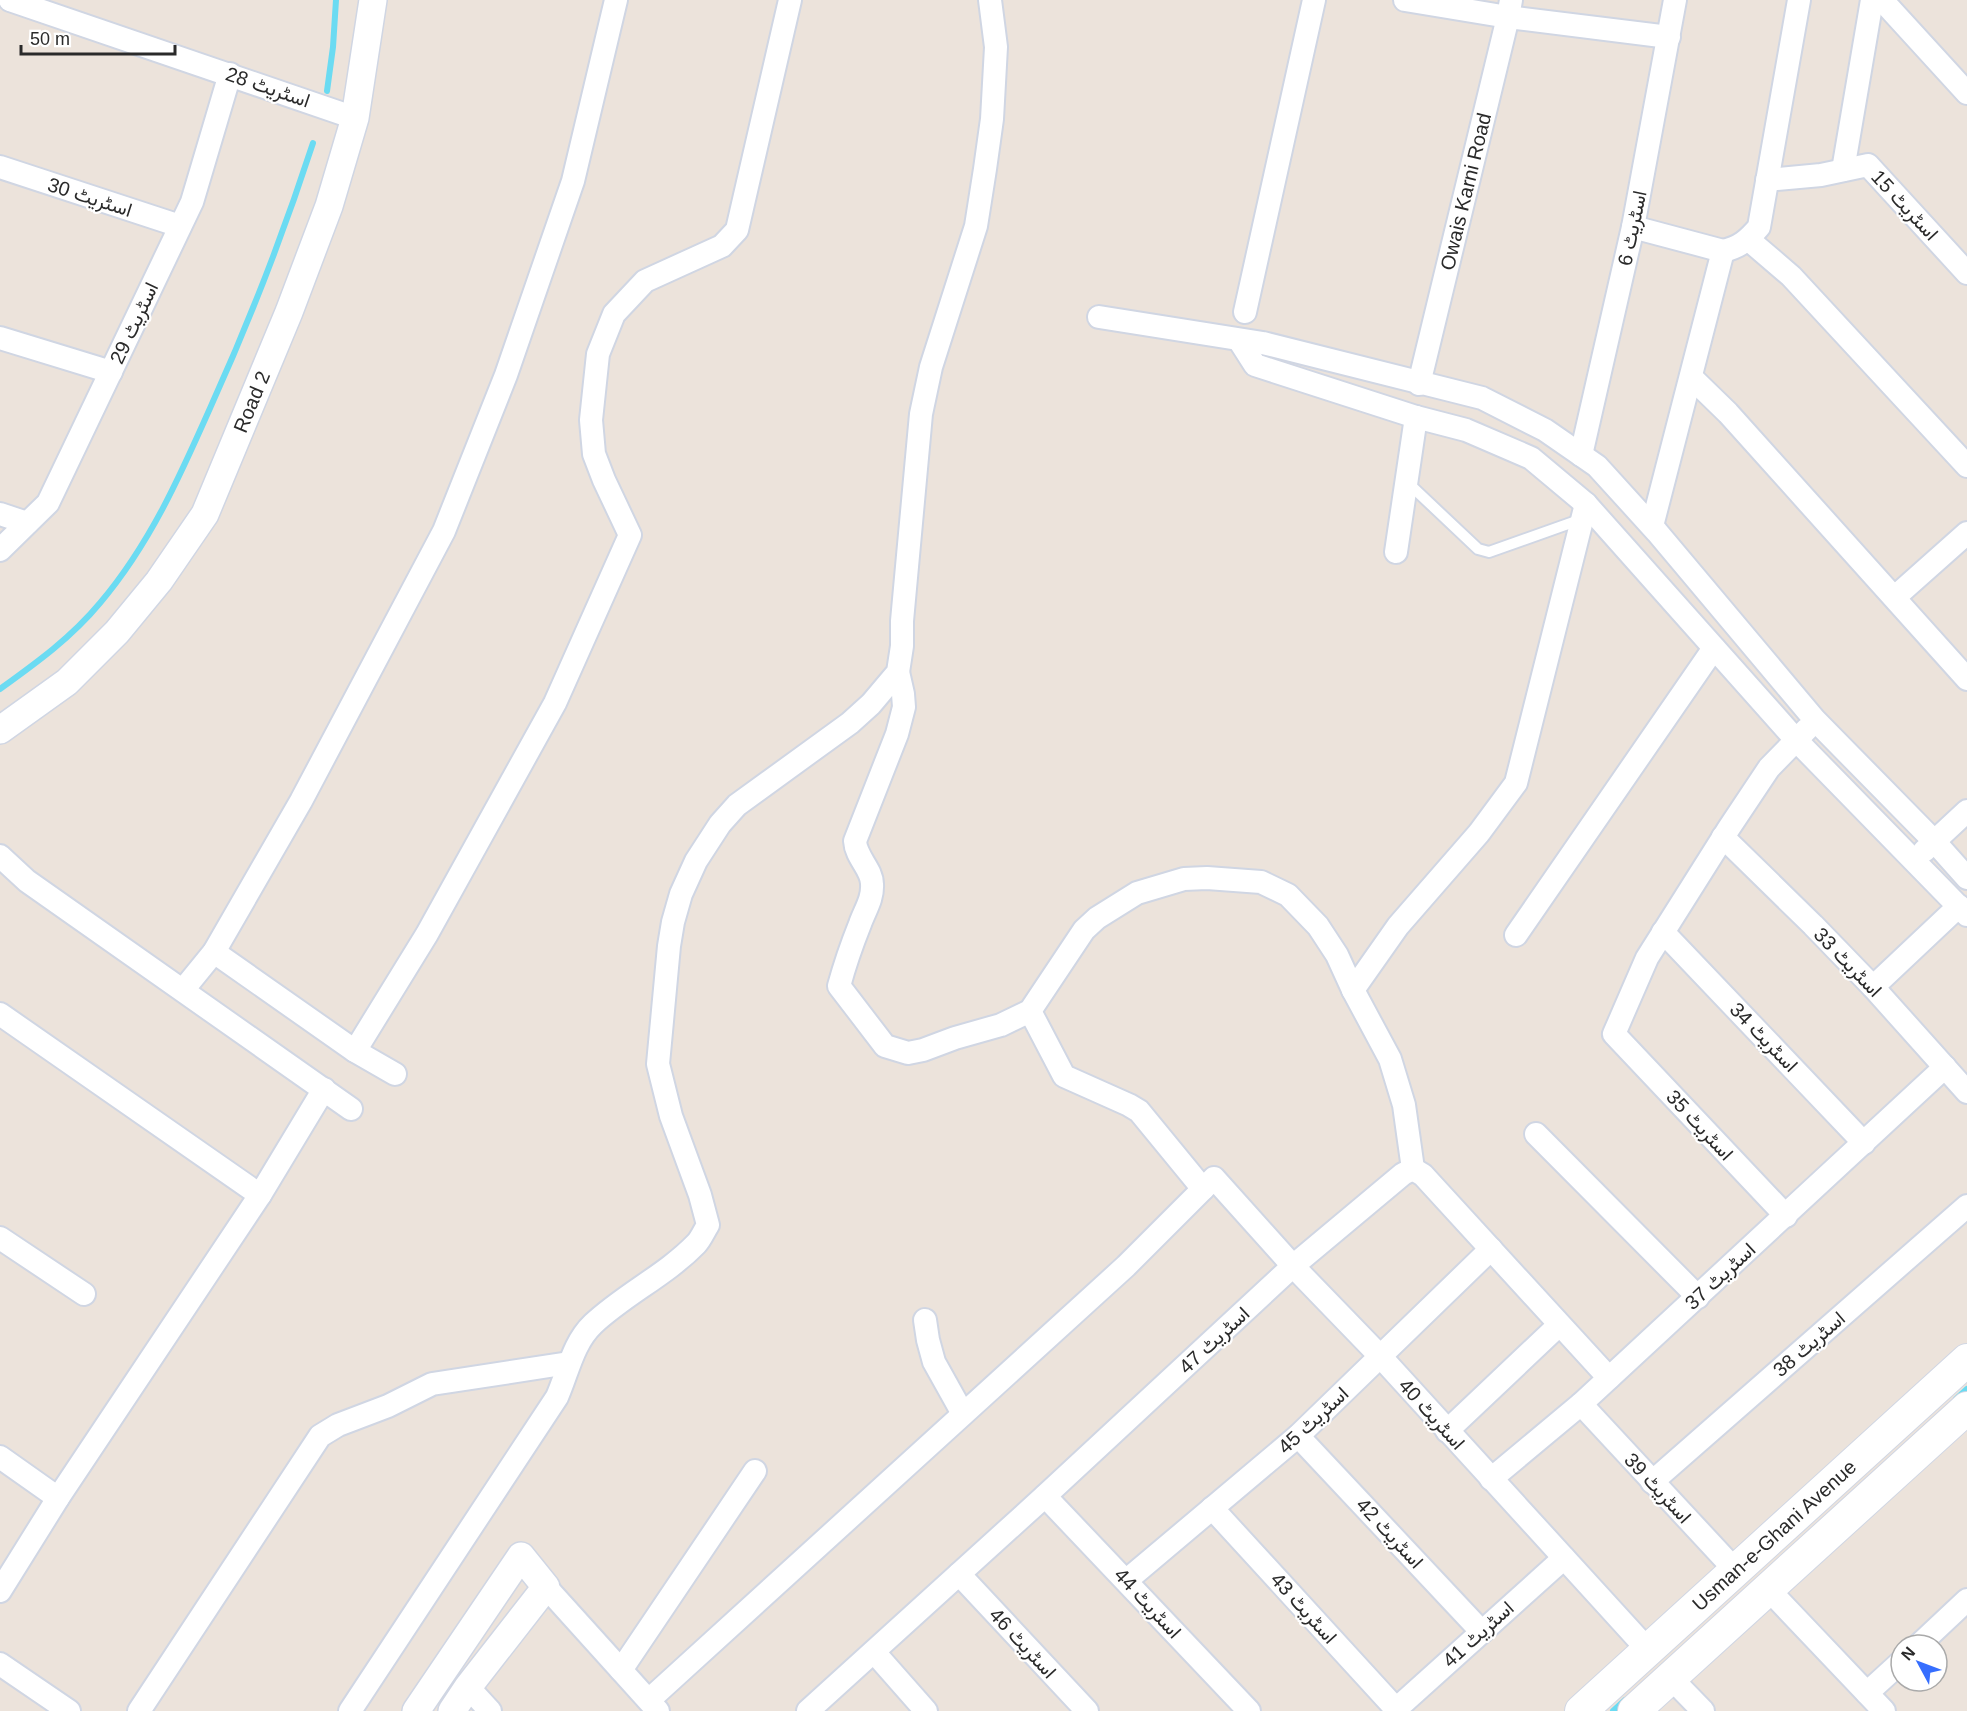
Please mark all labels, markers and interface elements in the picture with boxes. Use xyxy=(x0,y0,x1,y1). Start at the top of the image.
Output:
scale bar xyxy=(21,18,176,56)
text: 50 m xyxy=(30,29,70,49)
street label: اسٹریٹ 28 xyxy=(222,62,313,114)
street label: Owais Karni Road xyxy=(1436,111,1495,273)
street label: اسٹریٹ 15 xyxy=(1866,165,1943,246)
street label: اسٹریٹ 30 xyxy=(44,173,135,223)
street label: اسٹریٹ 6 xyxy=(1613,188,1653,268)
street label: اسٹریٹ 29 xyxy=(106,279,164,368)
street label: Road 2 xyxy=(229,368,274,436)
street label: اسٹریٹ 33 xyxy=(1808,923,1886,1003)
street label: اسٹریٹ 34 xyxy=(1724,998,1802,1078)
street label: اسٹریٹ 35 xyxy=(1661,1085,1738,1166)
street label: اسٹریٹ 37 xyxy=(1680,1238,1761,1315)
street label: اسٹریٹ 47 xyxy=(1174,1302,1255,1379)
street label: اسٹریٹ 38 xyxy=(1769,1307,1851,1383)
street label: اسٹریٹ 40 xyxy=(1393,1374,1469,1455)
street label: اسٹریٹ 45 xyxy=(1273,1382,1354,1459)
street label: اسٹریٹ 39 xyxy=(1619,1448,1696,1529)
street label: Usman-e-Ghani Avenue xyxy=(1688,1456,1860,1615)
street label: اسٹریٹ 42 xyxy=(1351,1493,1428,1574)
street label: اسٹریٹ 44 xyxy=(1109,1563,1186,1644)
street label: اسٹریٹ 43 xyxy=(1265,1568,1341,1649)
street label: اسٹریٹ 41 xyxy=(1438,1597,1519,1673)
street label: اسٹریٹ 46 xyxy=(984,1603,1061,1684)
north arrow xyxy=(1889,1633,1949,1693)
text: N xyxy=(1898,1644,1918,1663)

